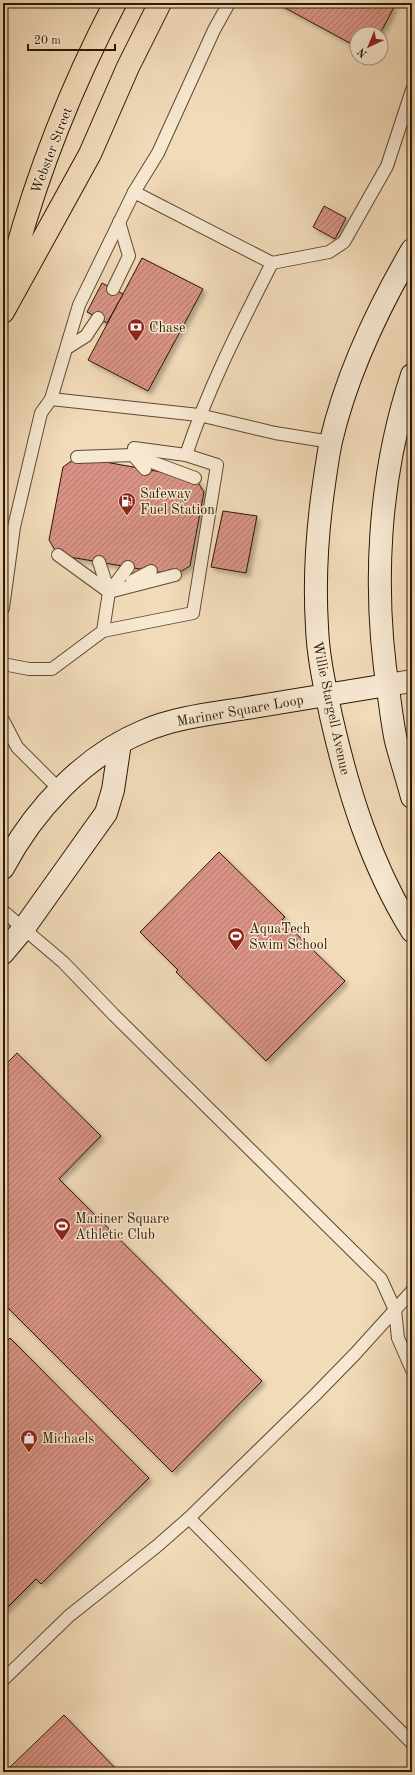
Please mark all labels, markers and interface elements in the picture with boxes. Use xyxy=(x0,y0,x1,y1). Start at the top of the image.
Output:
scale bar xyxy=(28,26,115,52)
north arrow xyxy=(349,26,389,66)
text: 20 m xyxy=(34,35,61,47)
text: N xyxy=(356,45,370,59)
street label: Webster Street xyxy=(29,105,75,196)
bank icon: Chase xyxy=(126,317,146,342)
place label: Chase xyxy=(149,321,185,335)
place label: Safeway Fuel Station xyxy=(140,487,215,517)
fuel station icon: Safeway Fuel Station xyxy=(117,491,137,516)
street label: Willie Stargell Avenue xyxy=(310,640,352,776)
street label: Mariner Square Loop xyxy=(176,693,305,729)
place label: AquaTech Swim School xyxy=(249,922,328,952)
sports icon: AquaTech Swim School xyxy=(226,926,246,951)
place label: Mariner Square Athletic Club xyxy=(75,1212,169,1242)
sports icon: Mariner Square Athletic Club xyxy=(52,1216,72,1241)
shop icon: Michaels xyxy=(19,1428,39,1453)
place label: Michaels xyxy=(42,1432,94,1446)

